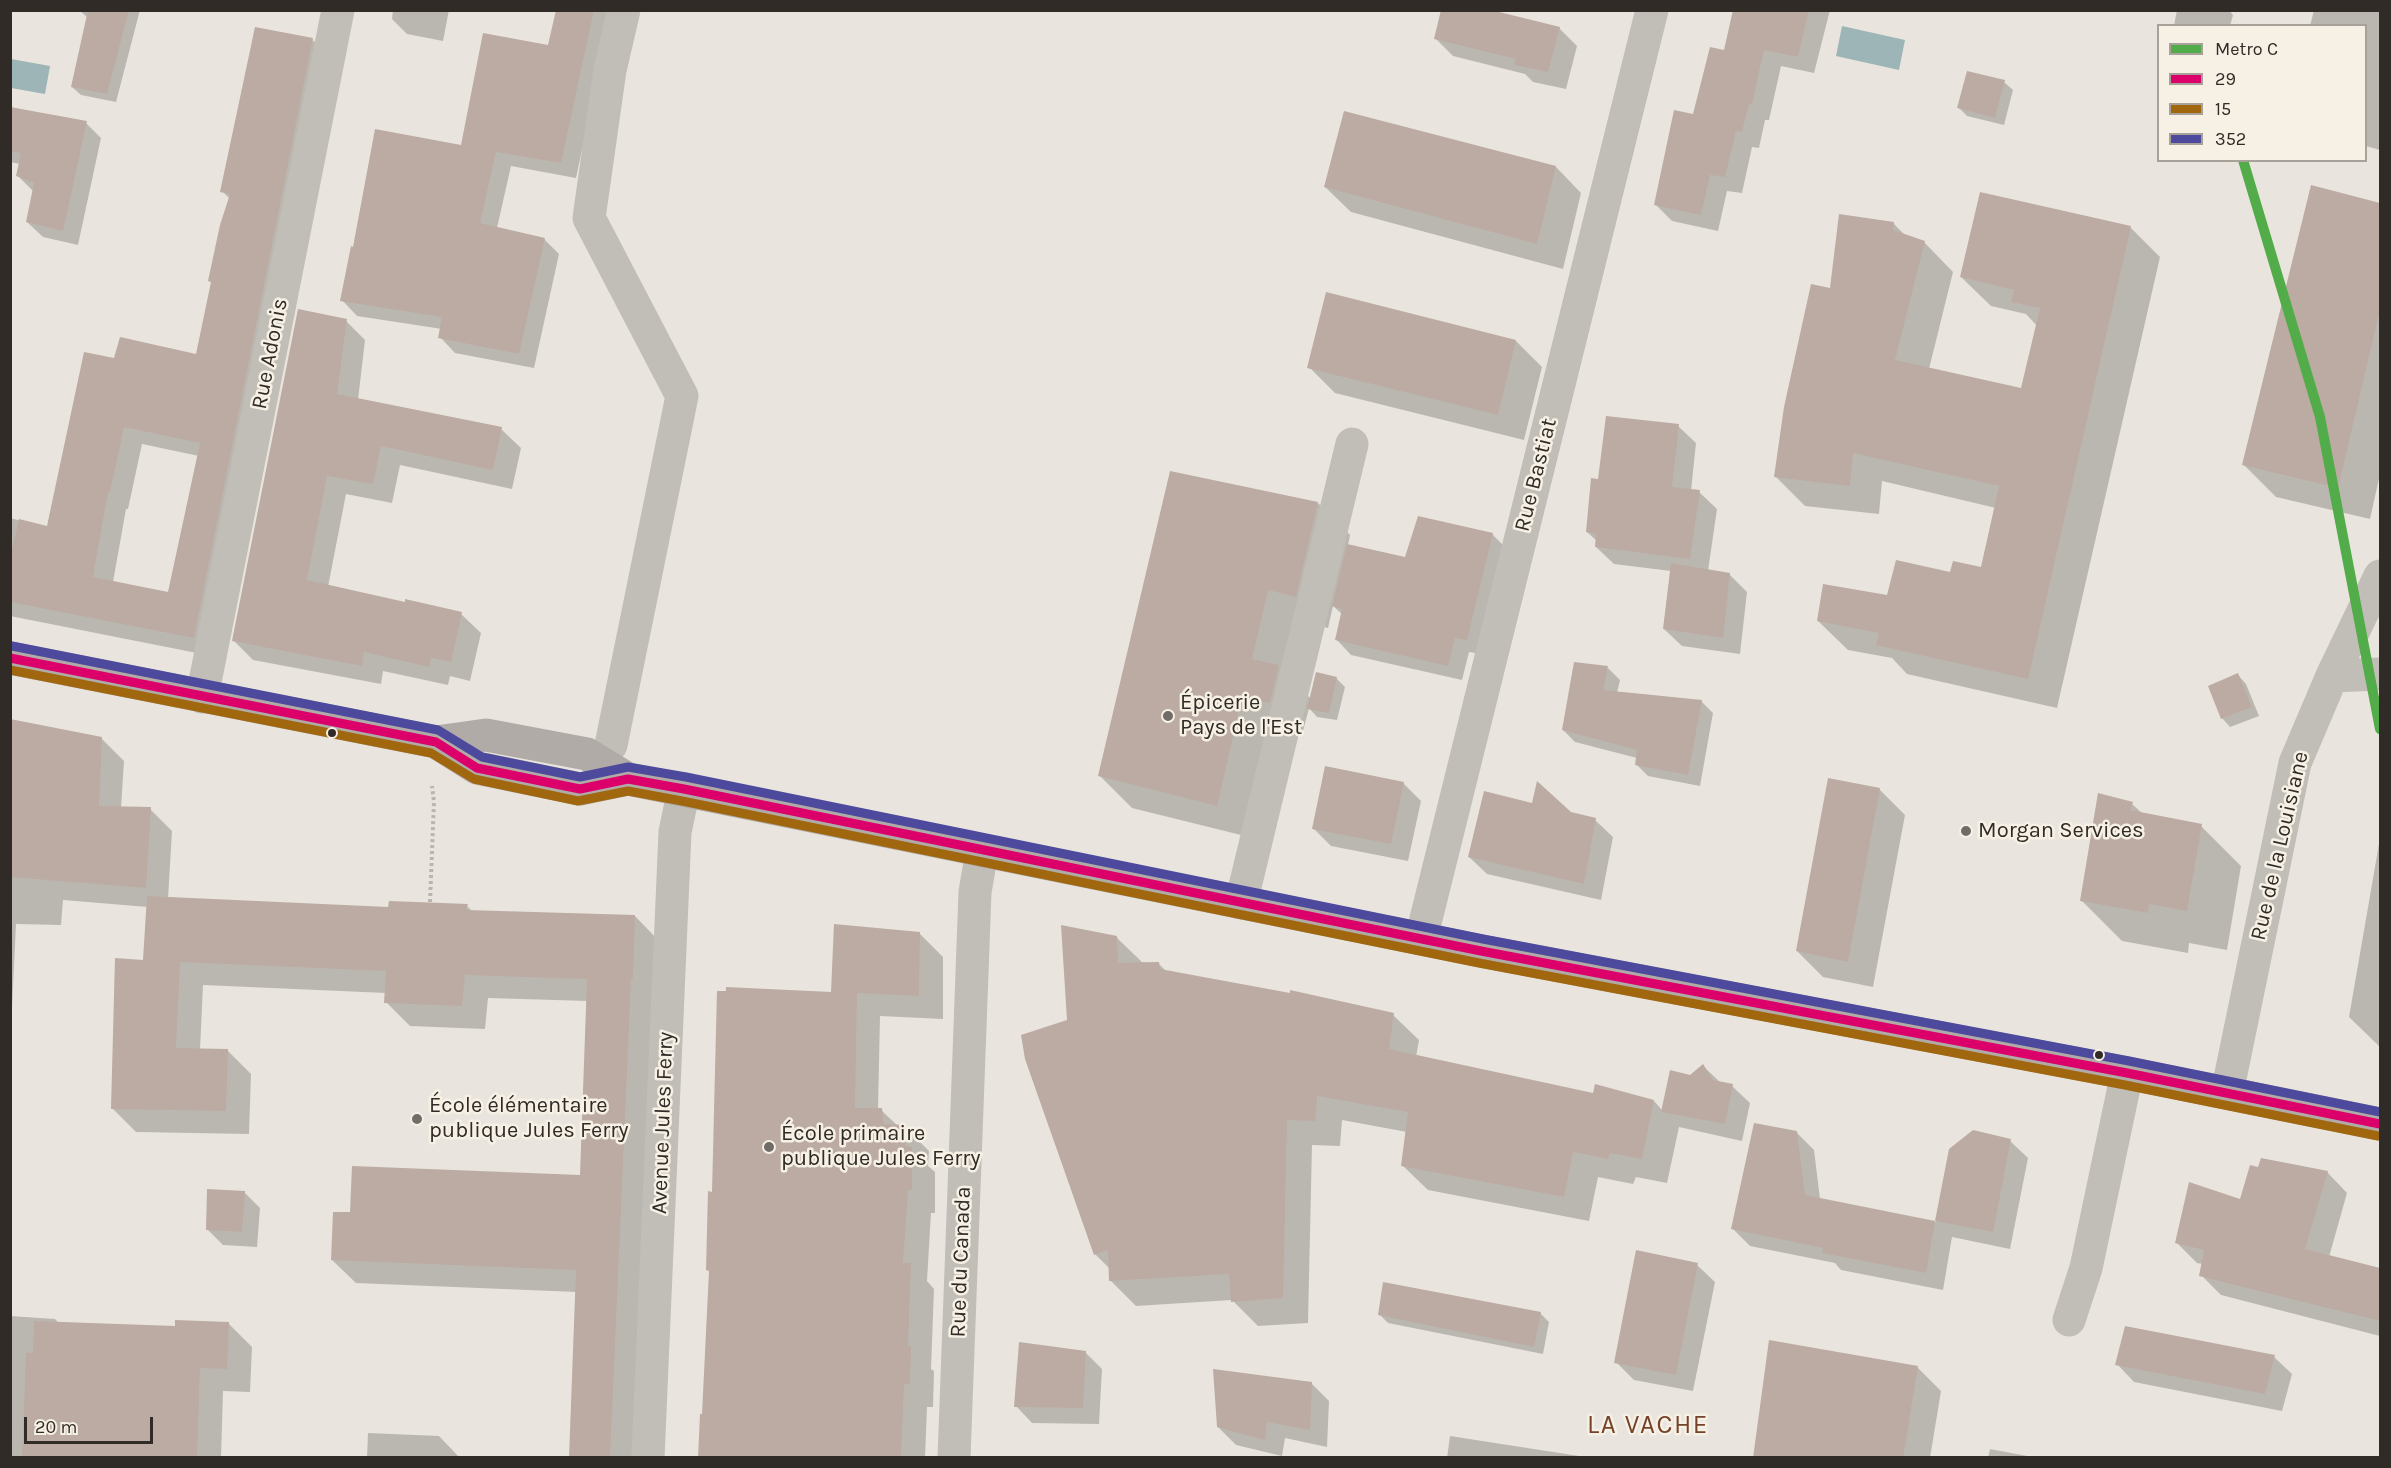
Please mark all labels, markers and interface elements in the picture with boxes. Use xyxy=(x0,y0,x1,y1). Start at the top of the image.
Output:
legend xyxy=(2157,24,2367,162)
text: Metro C xyxy=(2215,38,2278,60)
text: 29 xyxy=(2215,68,2236,90)
text: 15 xyxy=(2215,98,2231,120)
text: 352 xyxy=(2215,128,2246,150)
street label: Rue Adonis xyxy=(246,296,294,412)
street label: Rue Bastiat xyxy=(1509,416,1563,534)
place label: Épicerie Pays de l'Est xyxy=(1180,690,1302,742)
marker: Épicerie Pays de l'Est xyxy=(1161,709,1175,723)
unlabelled marker xyxy=(326,727,338,739)
street label: Rue de la Louisiane xyxy=(2245,749,2315,943)
place label: Morgan Services xyxy=(1978,818,2144,844)
marker: Morgan Services xyxy=(1959,824,1973,838)
street label: Avenue Jules Ferry xyxy=(647,1031,679,1215)
unlabelled marker xyxy=(2093,1049,2105,1061)
place label: École élémentaire publique Jules Ferry xyxy=(429,1093,628,1144)
marker: École élémentaire publique Jules Ferry xyxy=(410,1112,424,1126)
place label: École primaire publique Jules Ferry xyxy=(781,1121,980,1172)
marker: École primaire publique Jules Ferry xyxy=(762,1140,776,1154)
street label: Rue du Canada xyxy=(945,1186,977,1338)
scale bar xyxy=(27,1405,156,1443)
district label: LA VACHE xyxy=(1587,1410,1709,1442)
text: 20 m xyxy=(35,1416,77,1438)

